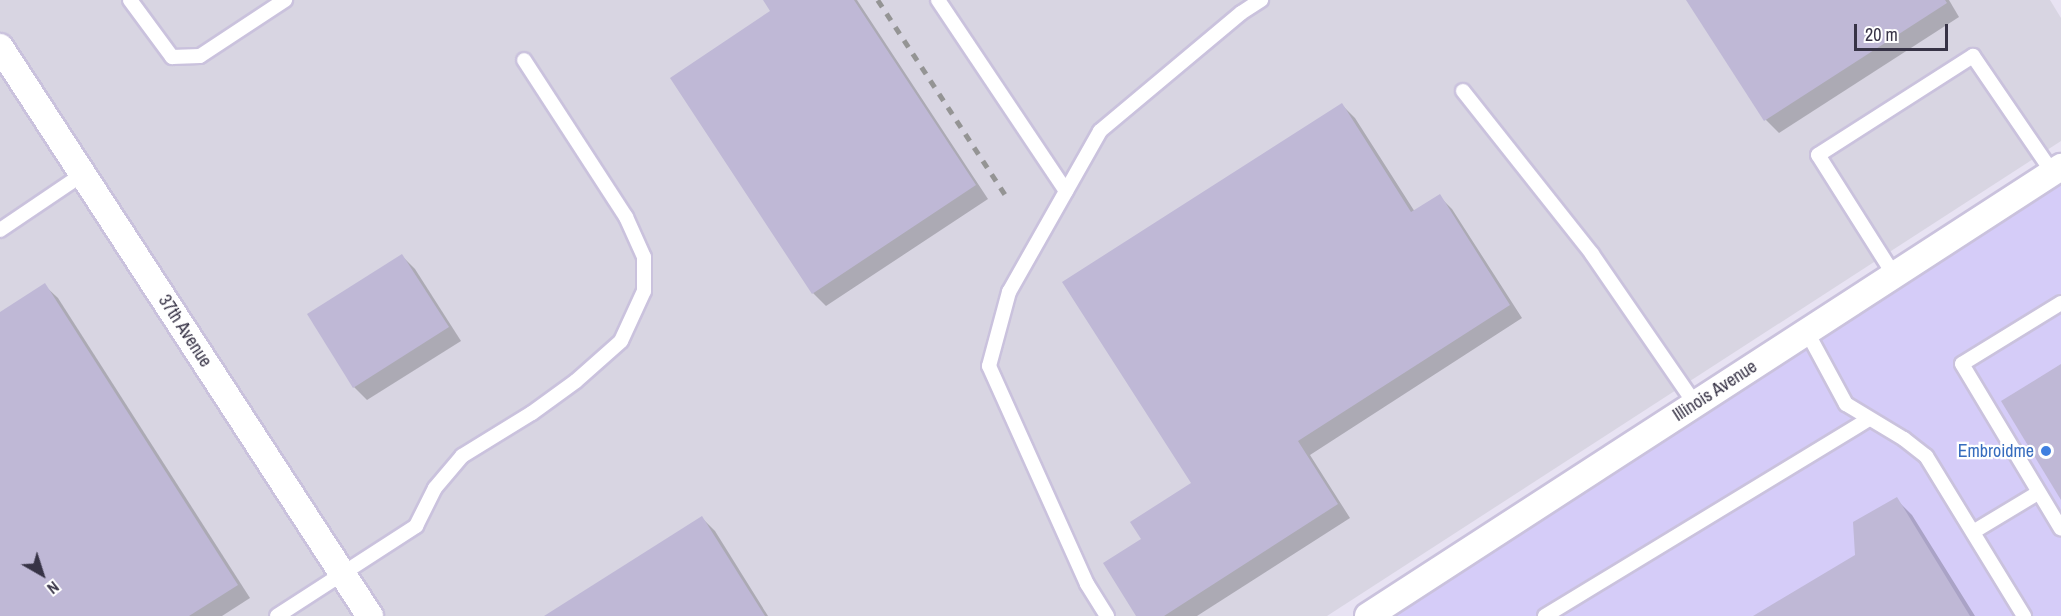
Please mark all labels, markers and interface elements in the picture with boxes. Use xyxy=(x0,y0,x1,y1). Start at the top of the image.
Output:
scale bar xyxy=(1857,12,1952,50)
text: 20 m xyxy=(1865,22,1898,47)
street label: 37th Avenue xyxy=(153,290,217,372)
street label: Illinois Avenue xyxy=(1669,356,1761,426)
place label: Embroidme xyxy=(1958,440,2034,462)
marker: Embroidme xyxy=(2039,444,2053,458)
north arrow xyxy=(12,544,72,604)
text: N xyxy=(43,576,64,600)

